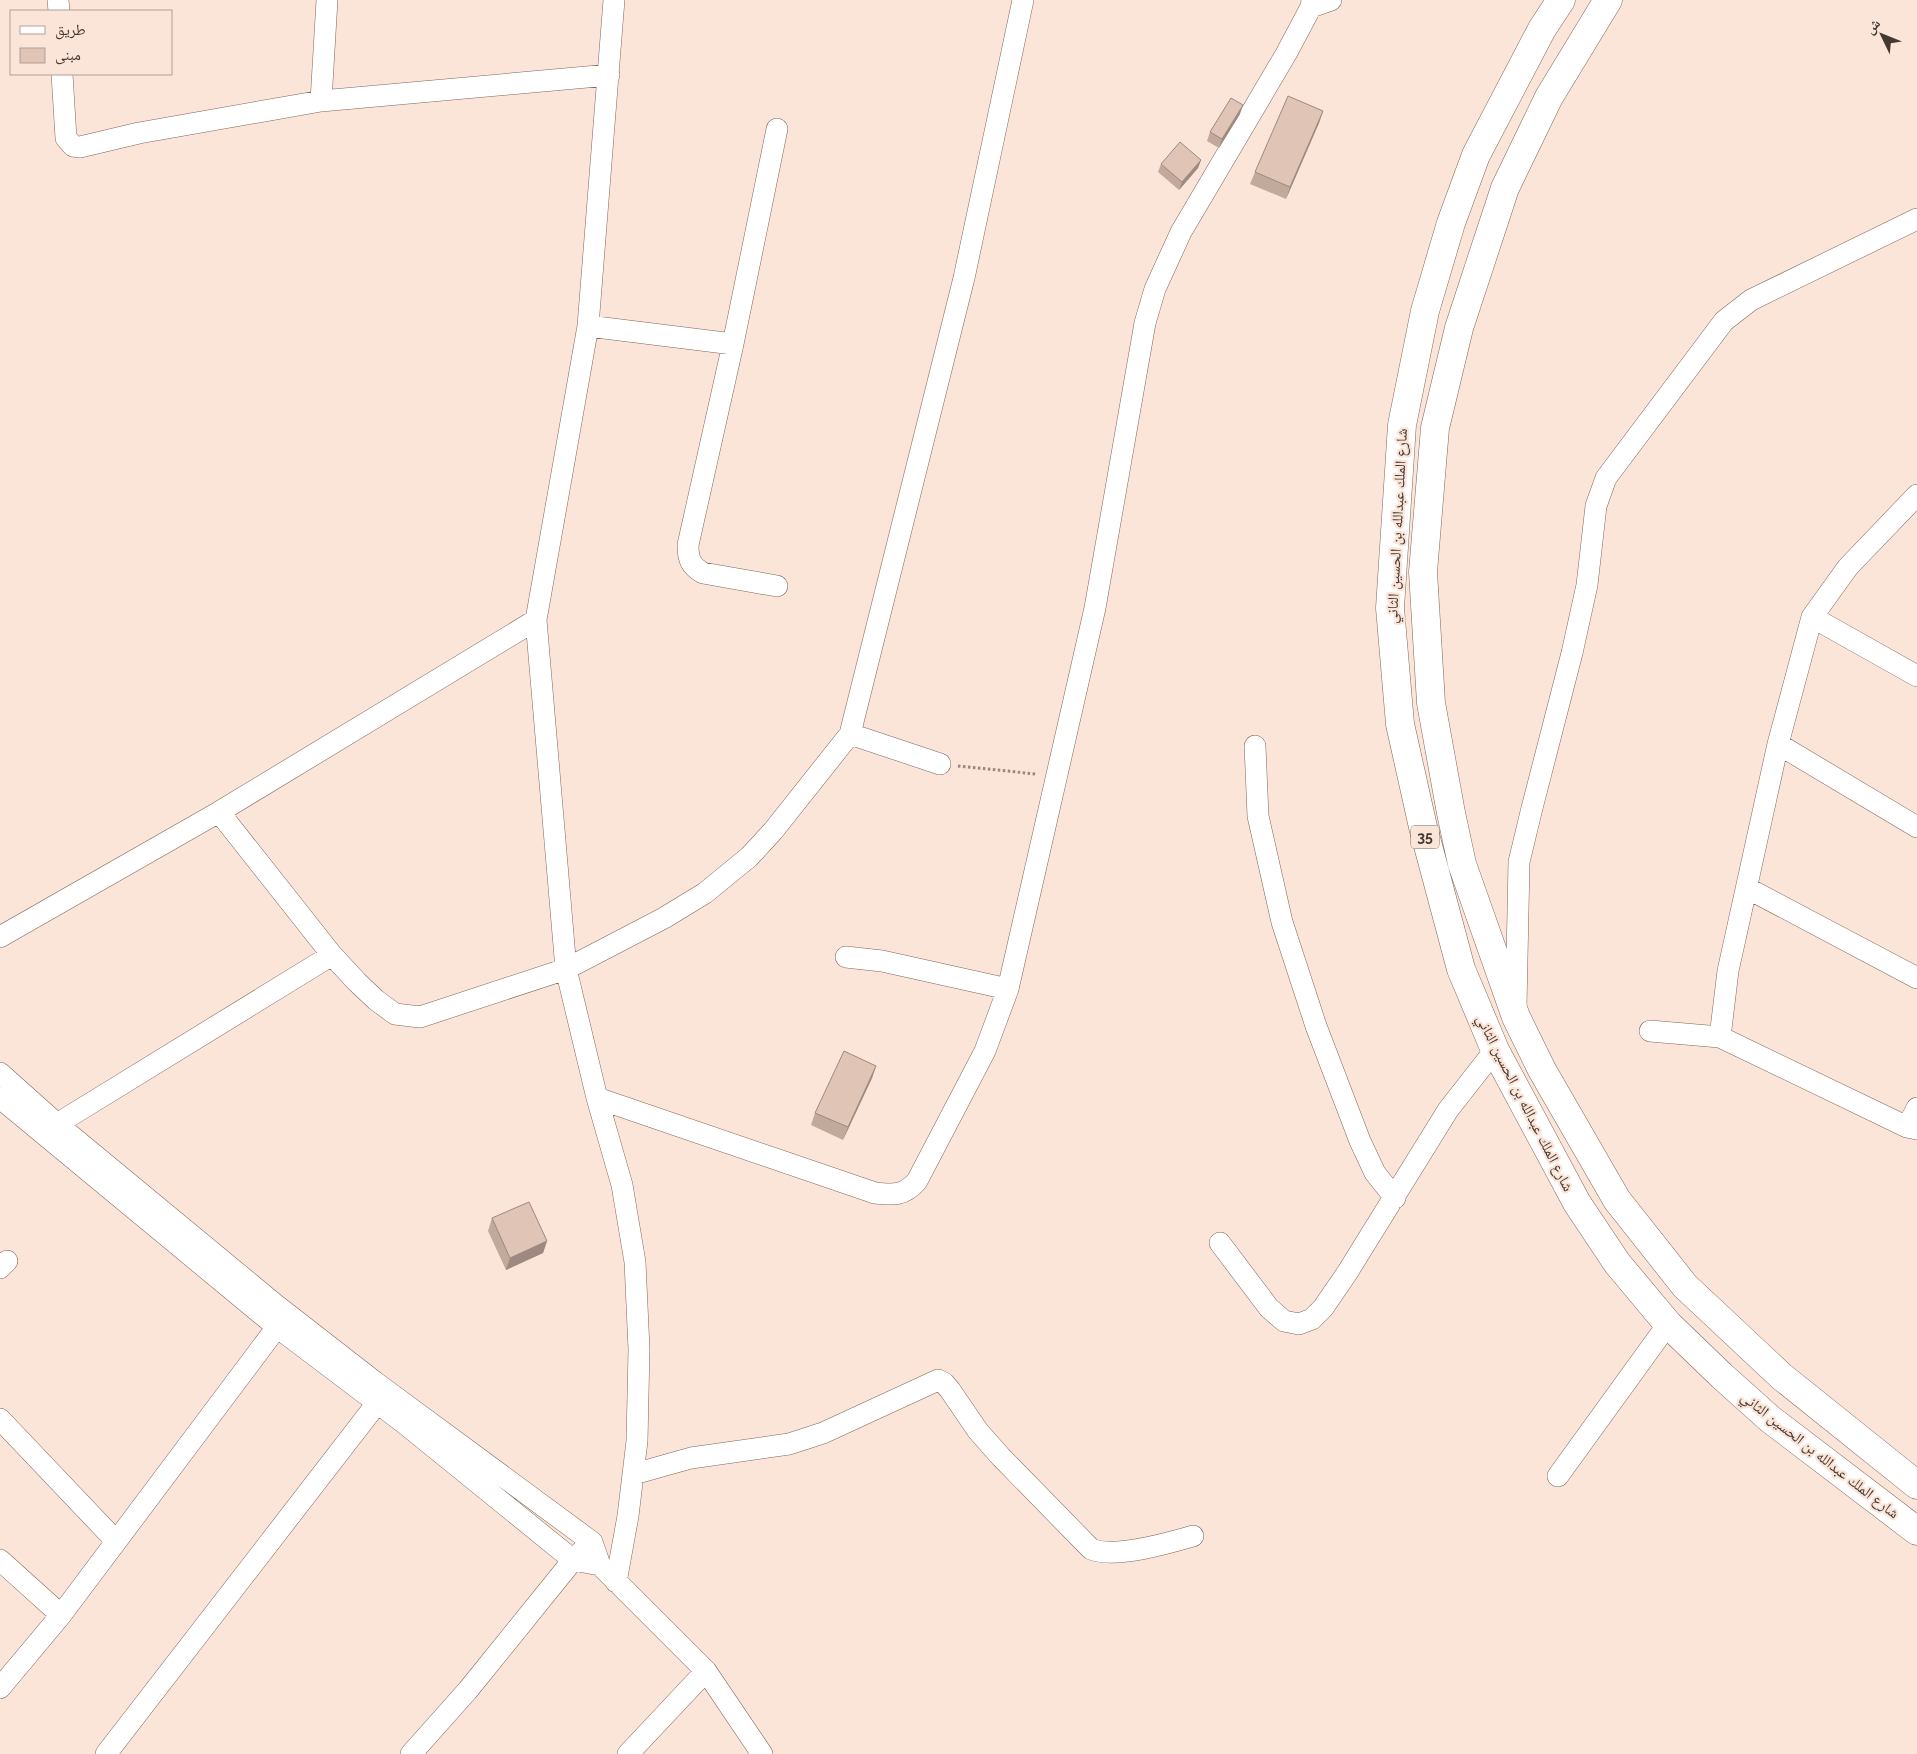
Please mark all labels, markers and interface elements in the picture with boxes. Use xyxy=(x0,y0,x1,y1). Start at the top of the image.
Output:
legend xyxy=(10,10,172,75)
north arrow xyxy=(1857,10,1907,60)
text: ش xyxy=(1862,15,1884,38)
text: طريق xyxy=(55,21,86,40)
text: مبنى xyxy=(55,46,81,65)
street label: شارع الملك عبدالله بن الحسين الثاني xyxy=(1383,428,1414,624)
road number: 35 xyxy=(1411,826,1439,849)
street label: شارع الملك عبدالله بن الحسين الثاني xyxy=(1470,1012,1577,1196)
street label: شارع الملك عبدالله بن الحسين الثاني xyxy=(1736,1388,1903,1525)

